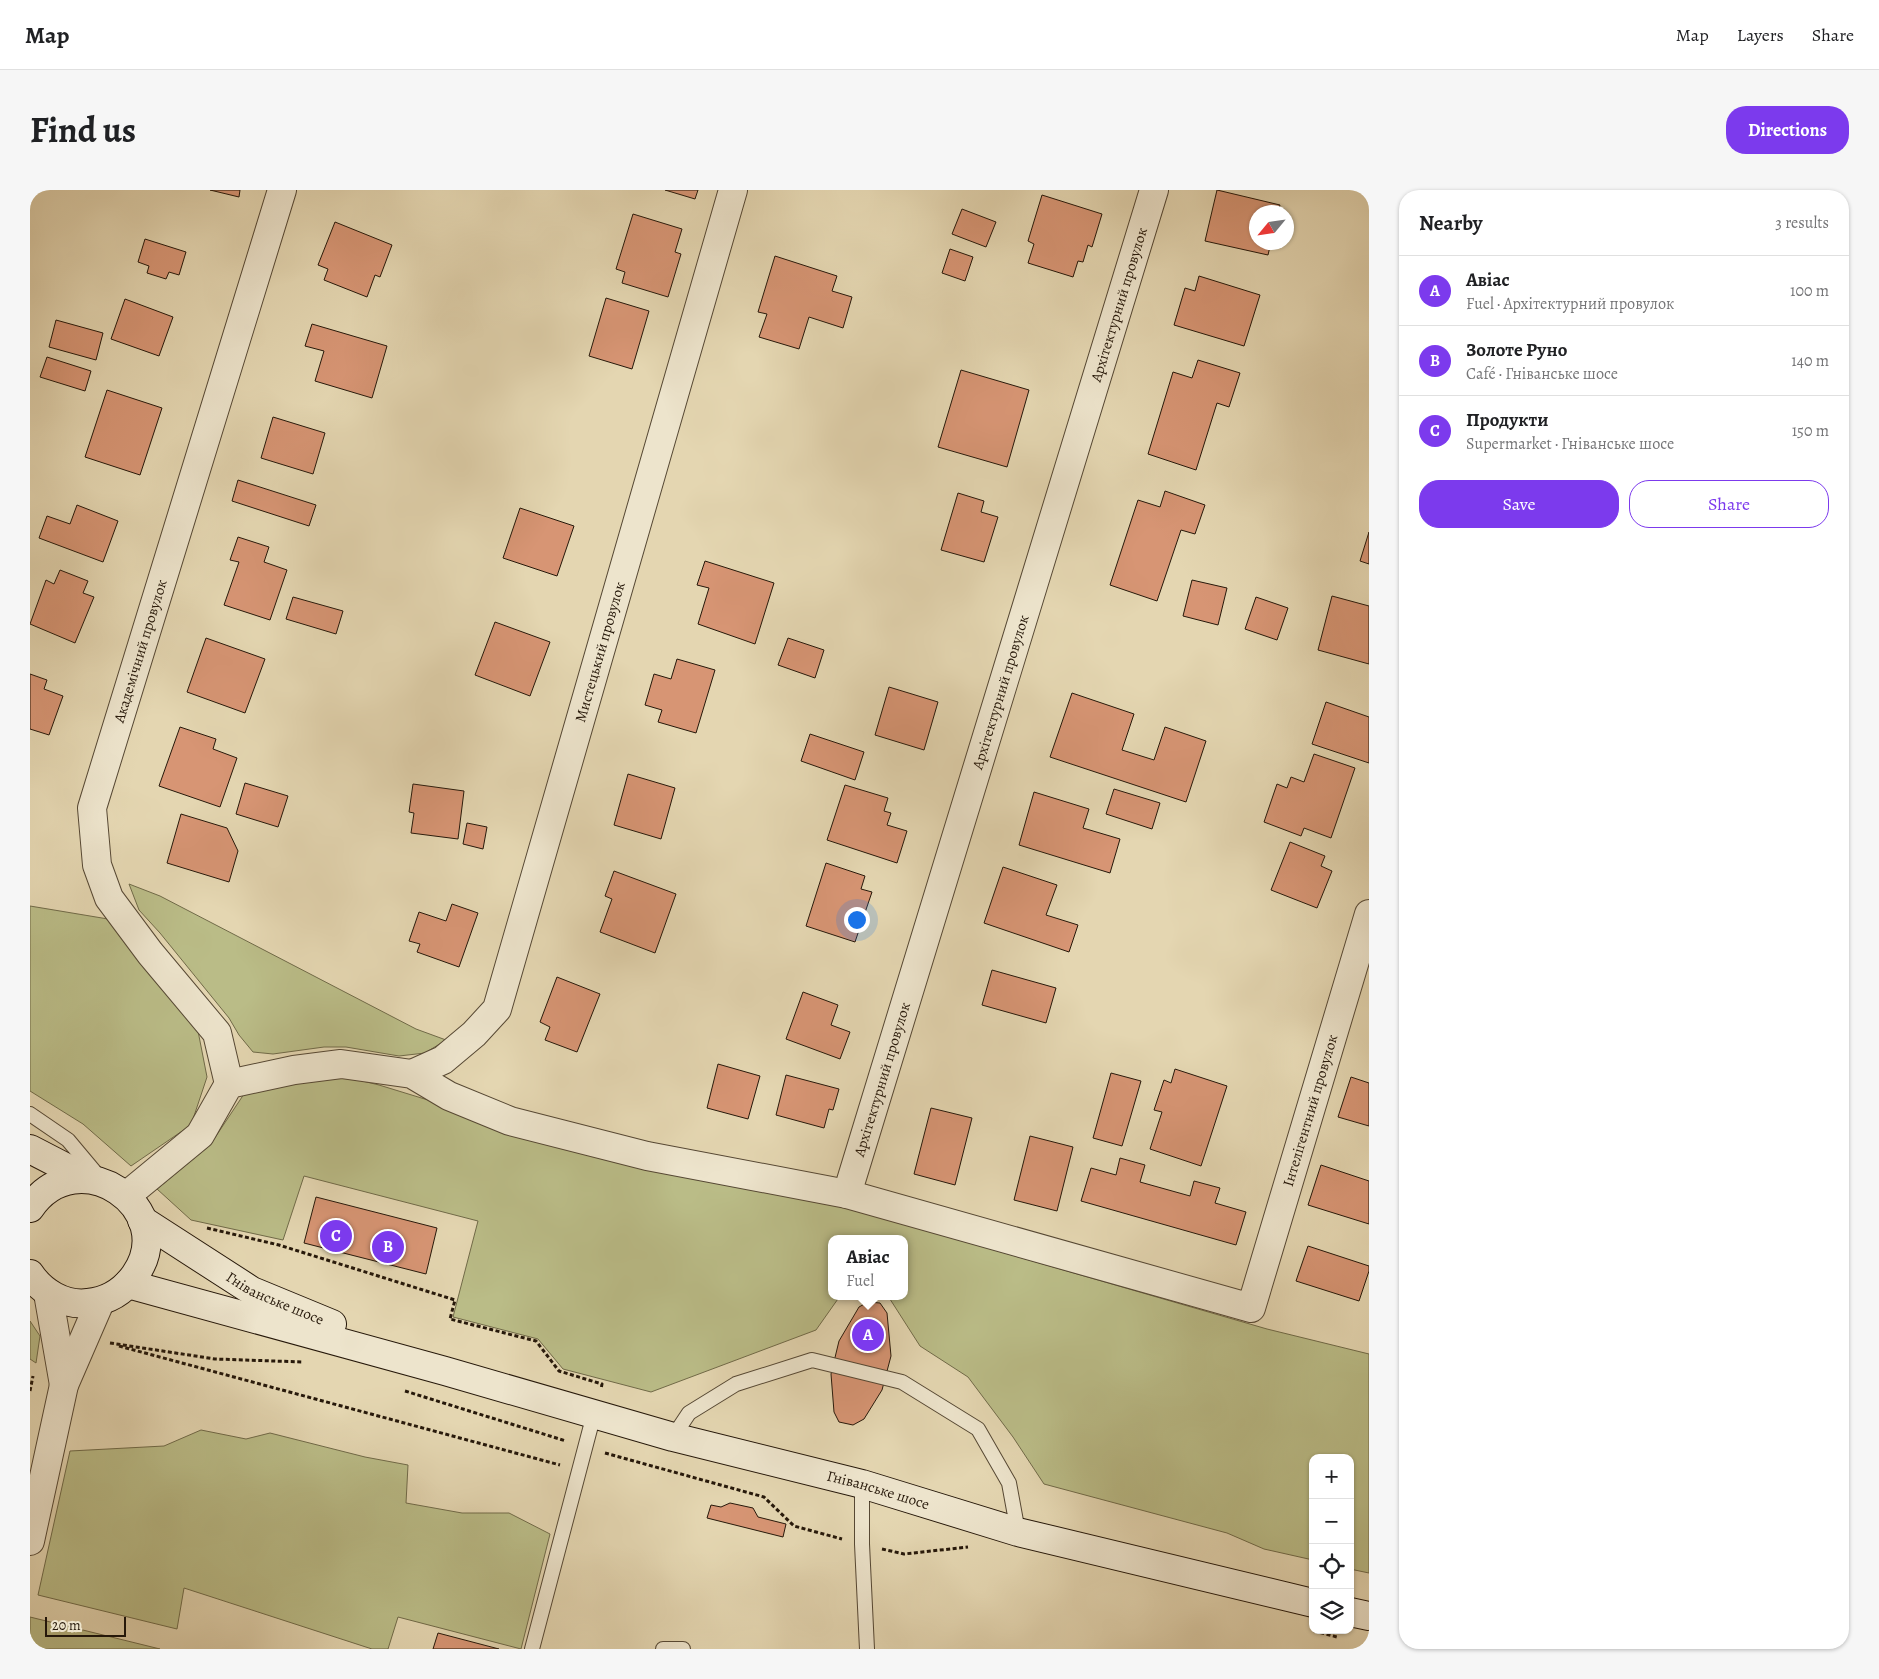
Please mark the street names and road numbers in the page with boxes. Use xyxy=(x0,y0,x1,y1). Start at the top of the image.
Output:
street label: Архітектурний провулок xyxy=(1086,225,1152,385)
street label: Академічний провулок xyxy=(109,577,172,726)
street label: Мистецький провулок xyxy=(570,579,630,725)
street label: Архітектурний провулок xyxy=(967,612,1034,773)
street label: Архітектурний провулок xyxy=(849,999,915,1160)
street label: Інтелігентний провулок xyxy=(1278,1032,1342,1189)
street label: Гніванське шосе xyxy=(222,1267,327,1330)
street label: Гніванське шосе xyxy=(825,1466,932,1514)

